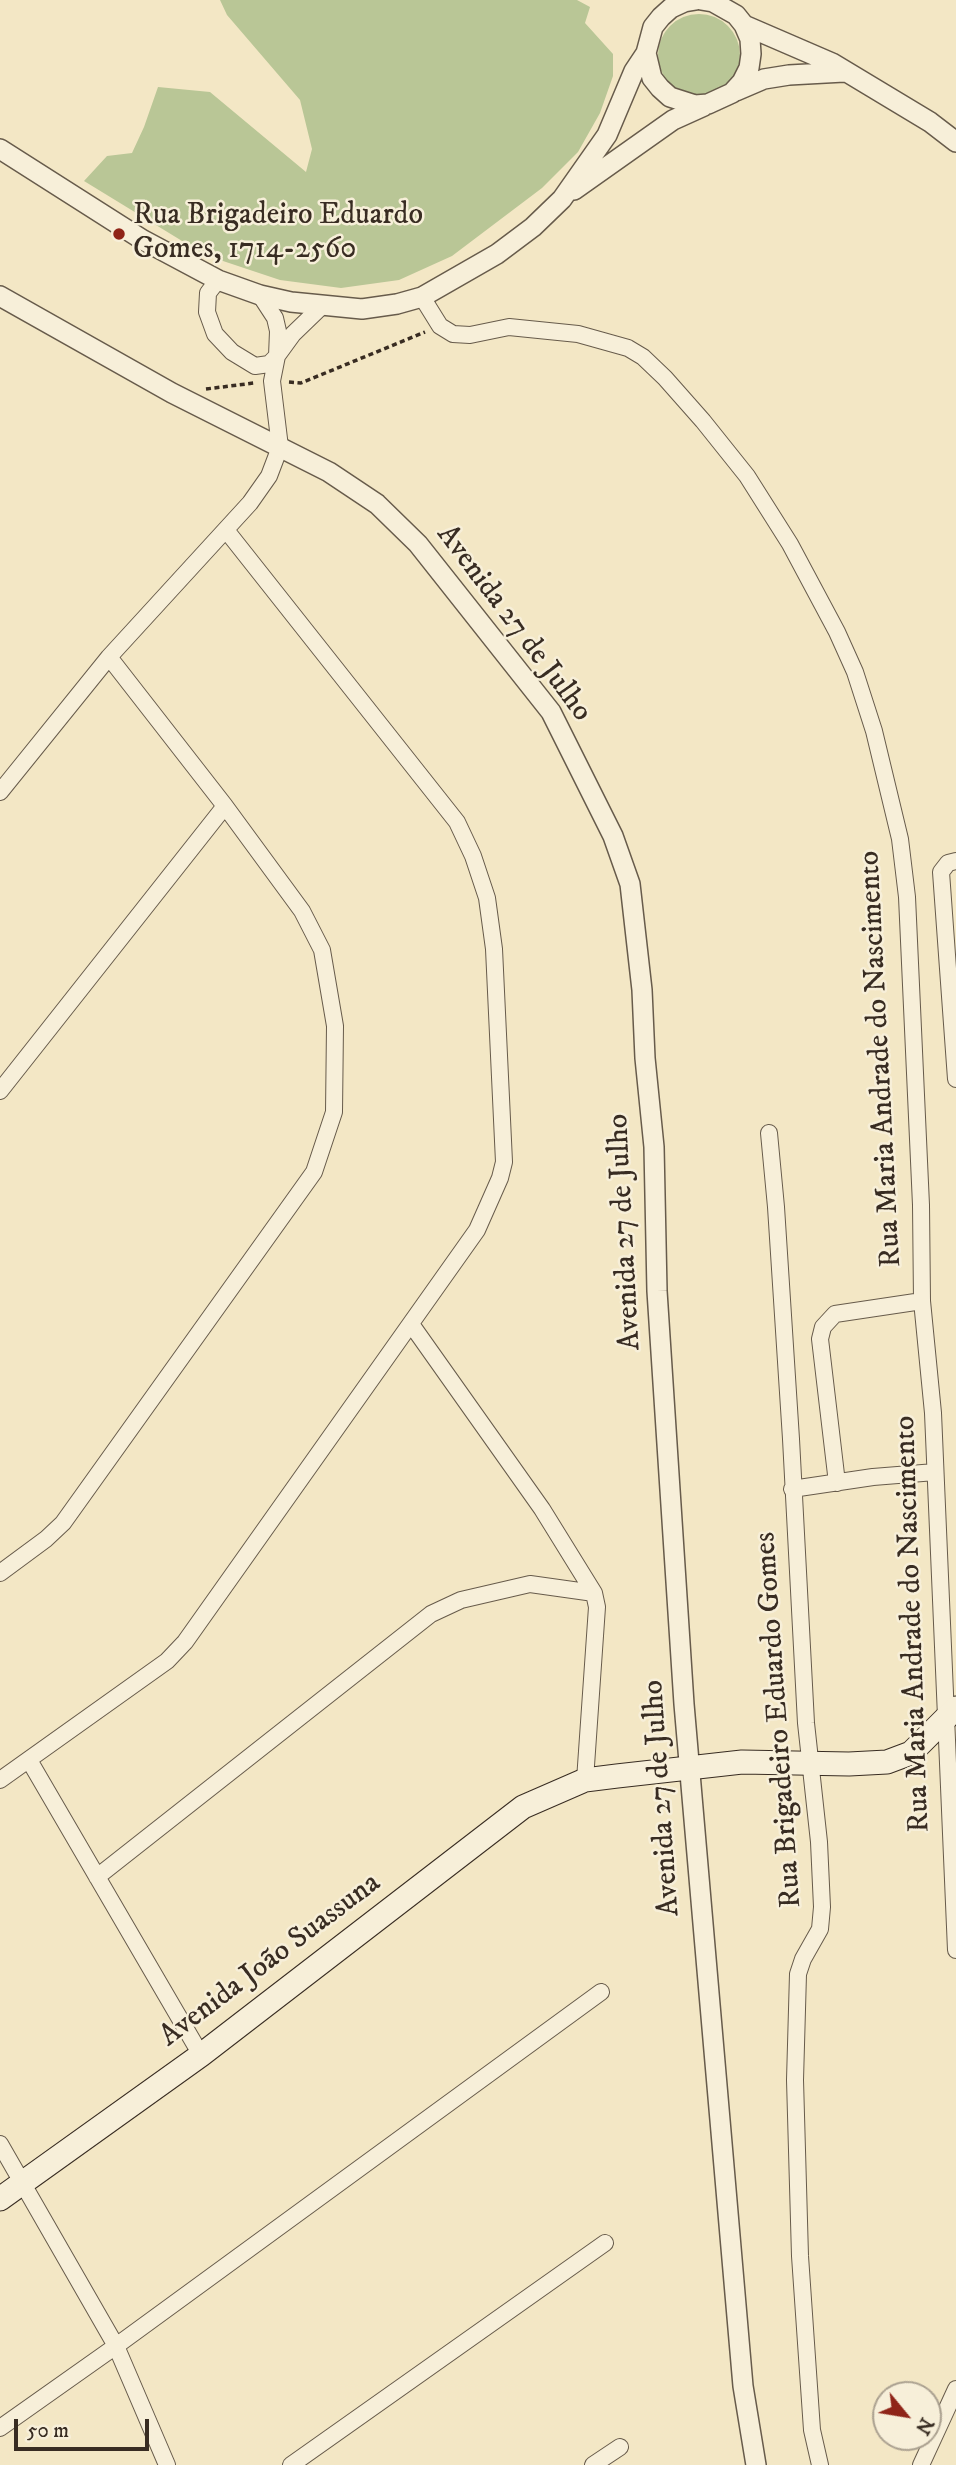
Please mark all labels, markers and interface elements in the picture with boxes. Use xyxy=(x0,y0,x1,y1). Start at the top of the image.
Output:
place label: Rua Brigadeiro Eduardo Gomes, 1714-2560 xyxy=(133,199,423,270)
marker: Rua Brigadeiro Eduardo Gomes, 1714-2560 xyxy=(111,226,127,242)
street label: Avenida 27 de Julho xyxy=(427,519,599,729)
street label: Rua Maria Andrade do Nascimento xyxy=(853,850,911,1268)
street label: Avenida 27 de Julho xyxy=(602,1113,650,1351)
street label: Rua Maria Andrade do Nascimento xyxy=(889,1415,939,1833)
street label: Rua Brigadeiro Eduardo Gomes xyxy=(749,1531,811,1909)
street label: Avenida 27 de Julho xyxy=(637,1679,689,1917)
street label: Avenida João Suassuna xyxy=(153,1866,389,2056)
north arrow xyxy=(872,2381,942,2451)
scale bar xyxy=(18,2406,152,2450)
text: N xyxy=(910,2413,938,2438)
text: 50 m xyxy=(27,2418,69,2444)

